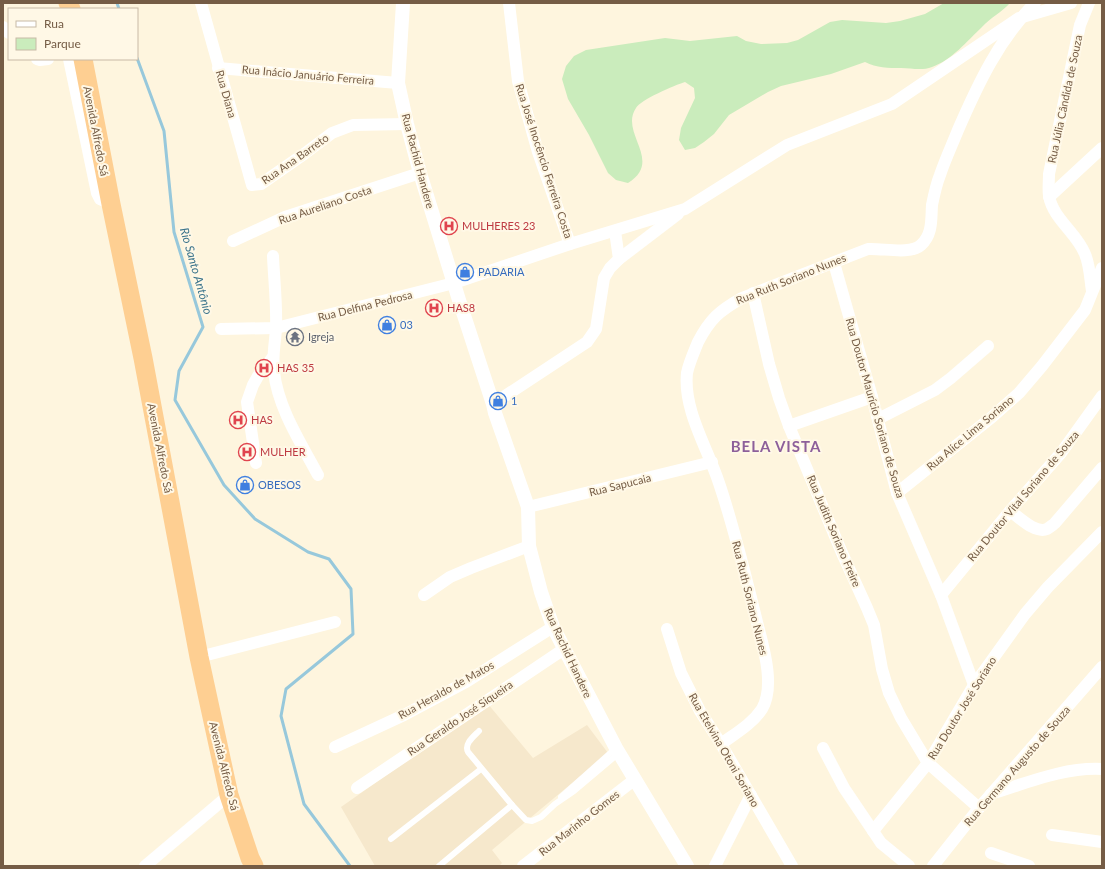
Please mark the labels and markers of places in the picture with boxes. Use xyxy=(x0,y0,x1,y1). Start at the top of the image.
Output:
hospital icon: MULHERES 23 xyxy=(439,216,459,236)
place label: MULHERES 23 xyxy=(462,219,536,232)
shop icon: PADARIA xyxy=(455,262,475,282)
place label: PADARIA xyxy=(478,265,525,278)
hospital icon: HAS8 xyxy=(424,298,444,318)
place label: HAS8 xyxy=(447,301,475,314)
shop icon: 03 xyxy=(377,315,397,335)
place label: 03 xyxy=(400,318,413,331)
temple icon: Igreja xyxy=(285,327,305,347)
place label: Igreja xyxy=(308,330,334,343)
hospital icon: HAS 35 xyxy=(254,358,274,378)
place label: HAS 35 xyxy=(277,361,314,374)
shop icon: 1 xyxy=(488,391,508,411)
place label: 1 xyxy=(511,394,517,407)
hospital icon: HAS xyxy=(228,410,248,430)
place label: HAS xyxy=(251,413,273,426)
hospital icon: MULHER xyxy=(237,442,257,462)
place label: MULHER xyxy=(260,445,306,458)
shop icon: OBESOS xyxy=(235,475,255,495)
place label: OBESOS xyxy=(258,478,301,491)

